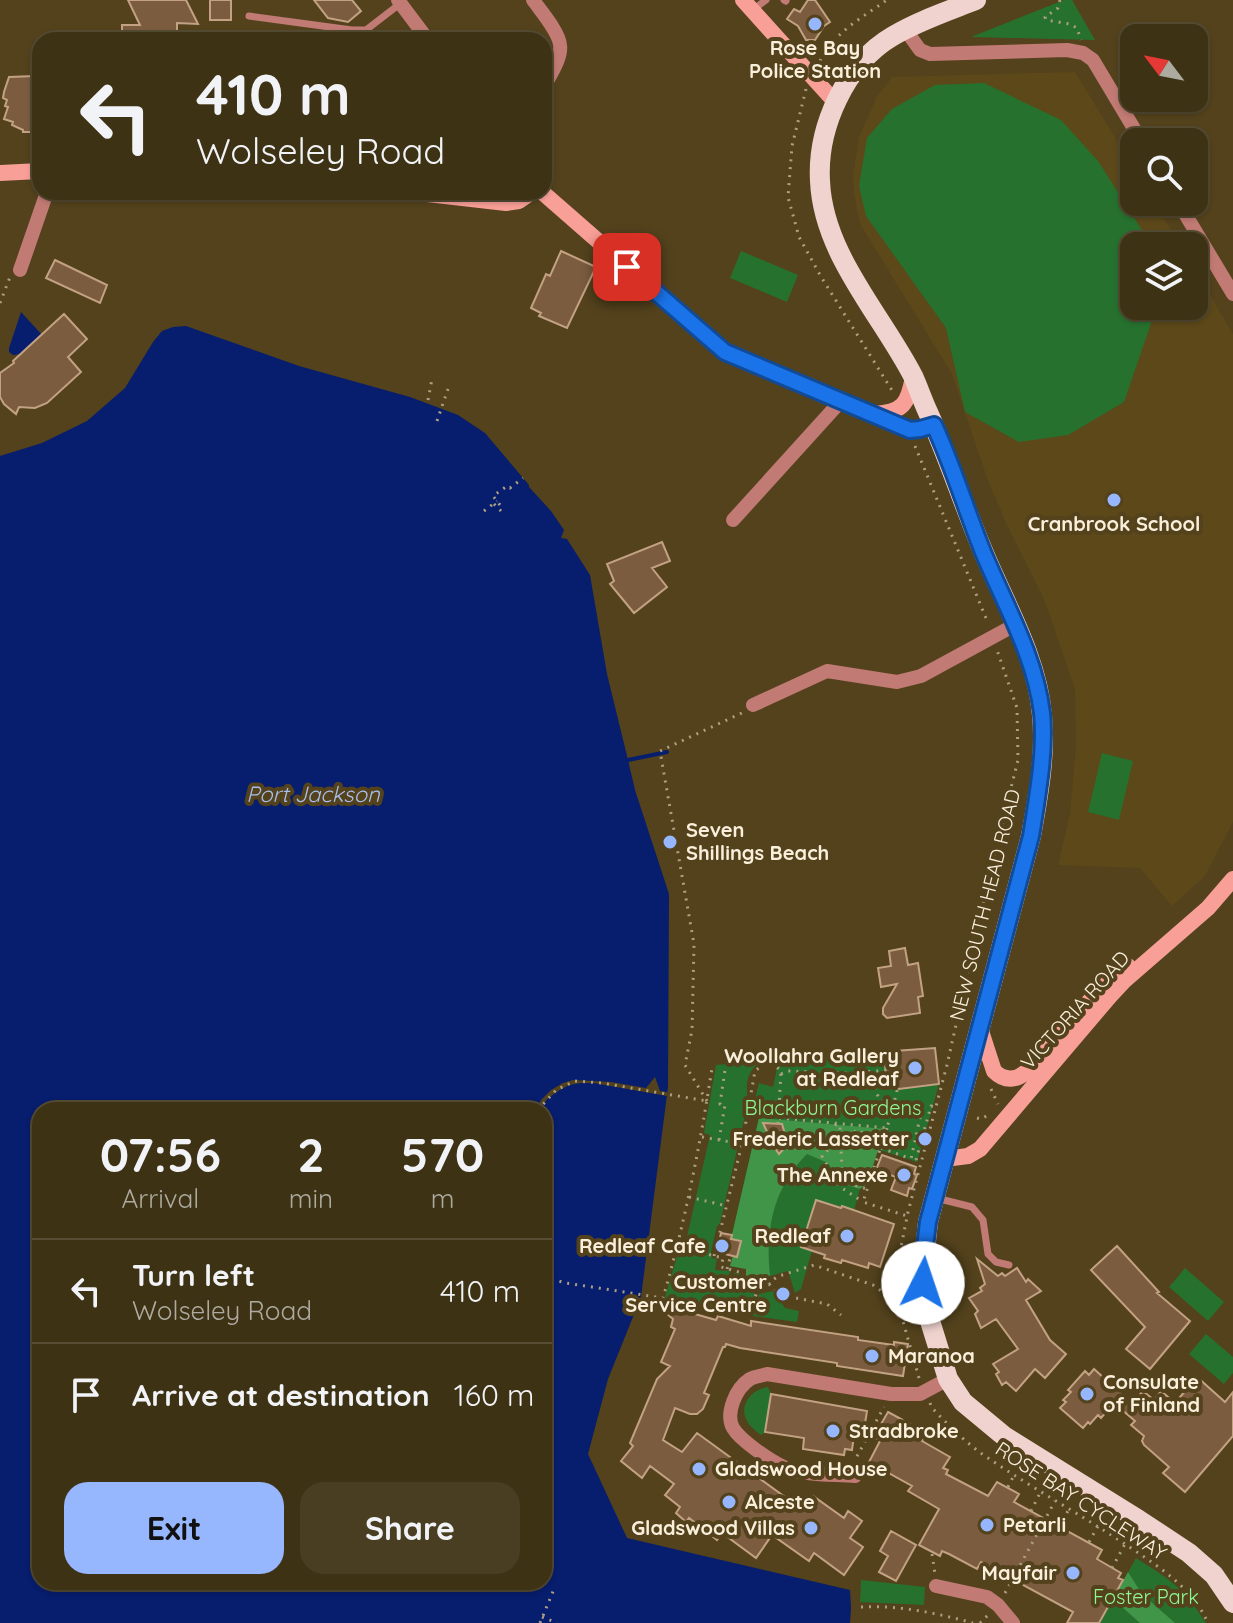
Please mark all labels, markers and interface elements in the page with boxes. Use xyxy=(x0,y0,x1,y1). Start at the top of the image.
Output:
marker: Rose Bay Police Station xyxy=(806,15,824,33)
north arrow xyxy=(1120,24,1208,112)
map controls xyxy=(1120,24,1208,320)
place label: Rose Bay Police Station xyxy=(749,35,881,83)
text: 410 m xyxy=(196,59,351,129)
icon: left xyxy=(64,64,168,168)
text: Wolseley Road xyxy=(196,128,445,173)
button: search xyxy=(1120,128,1208,216)
button: layers xyxy=(1120,232,1208,320)
pin xyxy=(593,233,661,301)
icon: arrive xyxy=(605,245,649,289)
marker: Cranbrook School xyxy=(1105,491,1123,509)
place label: Cranbrook School xyxy=(1028,511,1200,536)
water label: Port Jackson xyxy=(246,780,381,808)
street label: NEW SOUTH HEAD ROAD xyxy=(944,787,1025,1023)
place label: Seven Shillings Beach xyxy=(686,817,829,865)
marker: Seven Shillings Beach xyxy=(661,833,679,851)
street label: VICTORIA ROAD xyxy=(1015,945,1134,1074)
place label: Woollahra Gallery at Redleaf xyxy=(724,1043,899,1091)
marker: Woollahra Gallery at Redleaf xyxy=(906,1059,924,1077)
park label: Blackburn Gardens xyxy=(745,1095,921,1120)
text: 07:56 xyxy=(100,1124,221,1184)
text: 2 xyxy=(297,1124,325,1184)
text: 570 xyxy=(401,1124,484,1184)
place label: Frederic Lassetter xyxy=(733,1126,909,1151)
marker: Frederic Lassetter xyxy=(916,1130,934,1148)
place label: The Annexe xyxy=(776,1162,888,1187)
marker: The Annexe xyxy=(895,1166,913,1184)
text: Arrival xyxy=(121,1182,199,1215)
text: min xyxy=(289,1182,333,1215)
text: m xyxy=(431,1182,454,1215)
place label: Redleaf xyxy=(755,1223,831,1248)
marker: Redleaf xyxy=(838,1227,856,1245)
place label: Redleaf Cafe xyxy=(579,1233,706,1258)
marker: Redleaf Cafe xyxy=(713,1237,731,1255)
position arrow xyxy=(881,1241,965,1325)
text: Turn left xyxy=(132,1256,255,1294)
icon: left xyxy=(64,1269,108,1313)
place label: Customer Service Centre xyxy=(625,1269,767,1317)
text: 410 m xyxy=(440,1272,520,1310)
marker: Customer Service Centre xyxy=(774,1285,792,1303)
text: Wolseley Road xyxy=(132,1294,312,1327)
place label: Maranoa xyxy=(888,1343,975,1368)
marker: Maranoa xyxy=(863,1347,881,1365)
place label: Consulate of Finland xyxy=(1103,1369,1200,1417)
icon: arrive xyxy=(64,1373,108,1417)
text: Arrive at destination xyxy=(132,1376,430,1414)
text: 160 m xyxy=(454,1376,534,1414)
marker: Consulate of Finland xyxy=(1078,1385,1096,1403)
place label: Stradbroke xyxy=(849,1418,959,1443)
marker: Stradbroke xyxy=(824,1422,842,1440)
street label: ROSE BAY CYCLEWAY xyxy=(991,1436,1172,1565)
place label: Gladswood House xyxy=(715,1456,888,1481)
marker: Gladswood House xyxy=(690,1460,708,1478)
button: Exit xyxy=(64,1482,284,1574)
button: Share xyxy=(300,1482,520,1574)
place label: Alceste xyxy=(745,1489,815,1514)
marker: Alceste xyxy=(720,1493,738,1511)
place label: Petarli xyxy=(1003,1512,1066,1537)
place label: Gladswood Villas xyxy=(631,1515,795,1540)
marker: Petarli xyxy=(978,1516,996,1534)
marker: Gladswood Villas xyxy=(802,1519,820,1537)
place label: Mayfair xyxy=(982,1560,1057,1585)
marker: Mayfair xyxy=(1064,1564,1082,1582)
park label: Foster Park xyxy=(1093,1584,1199,1609)

